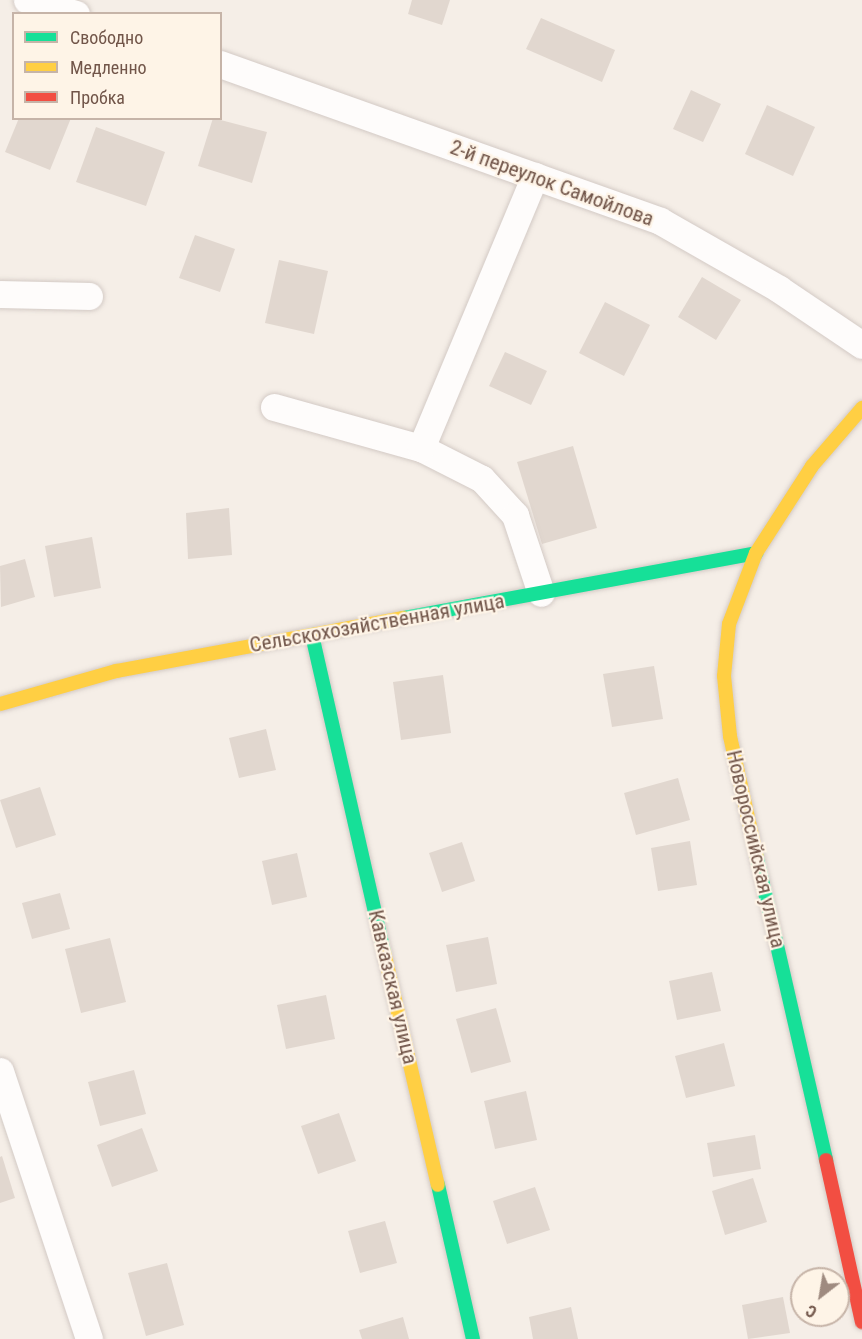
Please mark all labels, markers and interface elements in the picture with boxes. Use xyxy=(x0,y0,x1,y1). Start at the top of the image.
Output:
legend xyxy=(12,12,222,120)
text: Свободно xyxy=(70,27,143,48)
text: Медленно xyxy=(70,57,147,78)
text: Пробка xyxy=(70,87,125,108)
street label: 2-й переулок Самойлова xyxy=(447,134,657,232)
street label: Сельскохозяйственная улица xyxy=(248,588,506,658)
street label: Новороссийская улица xyxy=(721,748,791,950)
street label: Кавказская улица xyxy=(363,907,423,1067)
north arrow xyxy=(790,1267,850,1327)
text: С xyxy=(803,1301,820,1322)

